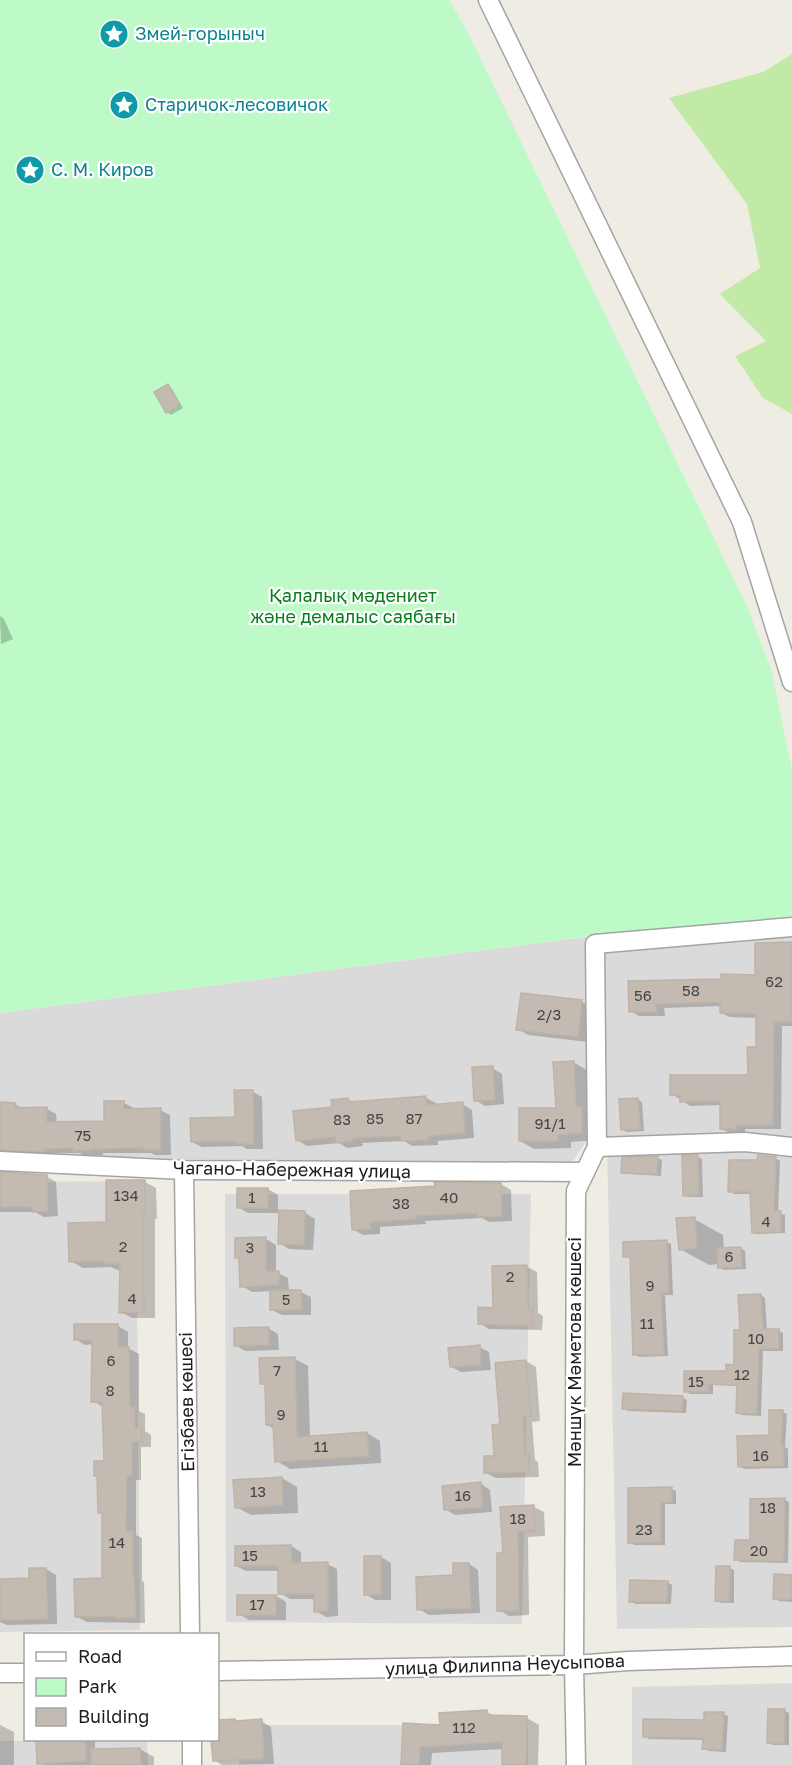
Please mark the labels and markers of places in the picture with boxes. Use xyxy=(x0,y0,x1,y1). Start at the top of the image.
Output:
place icon: Змей-горыныч xyxy=(98,18,130,50)
place label: Змей-горыныч xyxy=(135,22,265,44)
place icon: Старичок-лесовичок xyxy=(108,89,140,121)
place label: Старичок-лесовичок xyxy=(145,93,328,115)
place icon: С. М. Киров xyxy=(14,154,46,186)
place label: С. М. Киров xyxy=(51,158,154,180)

